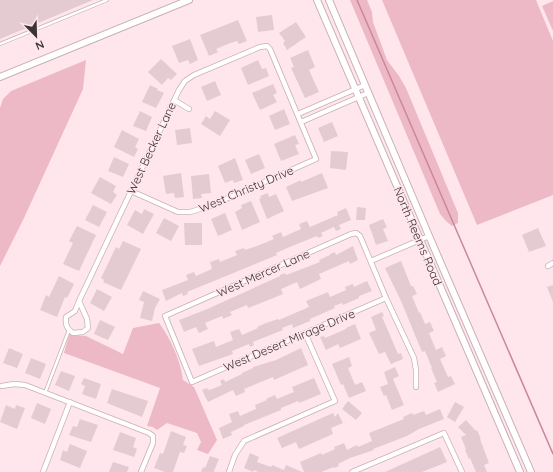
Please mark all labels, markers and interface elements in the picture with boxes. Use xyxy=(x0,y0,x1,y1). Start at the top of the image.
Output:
north arrow xyxy=(16,16,56,56)
text: N xyxy=(33,37,46,53)
street label: West Becker Lane xyxy=(123,99,179,197)
street label: West Christy Drive xyxy=(196,162,296,216)
street label: North Reems Road xyxy=(390,184,446,288)
street label: West Mercer Lane xyxy=(214,246,312,300)
street label: West Desert Mirage Drive xyxy=(221,305,357,375)

